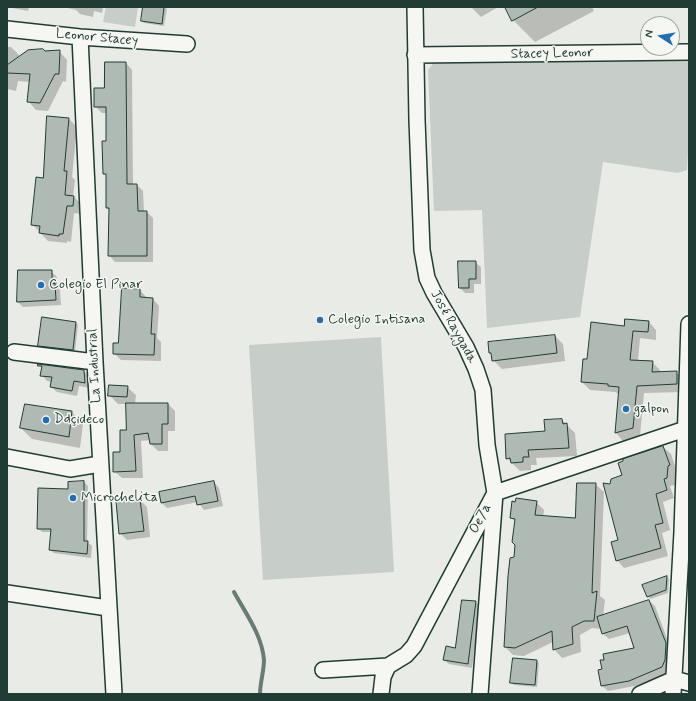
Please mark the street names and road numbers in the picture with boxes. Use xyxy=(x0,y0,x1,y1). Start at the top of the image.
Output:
street label: Leonor Stacey xyxy=(55,26,139,50)
street label: Stacey Leonor xyxy=(510,45,594,63)
street label: José Raygada xyxy=(426,287,480,367)
street label: La Industrial xyxy=(85,328,105,404)
street label: Oe7a xyxy=(466,501,496,537)

